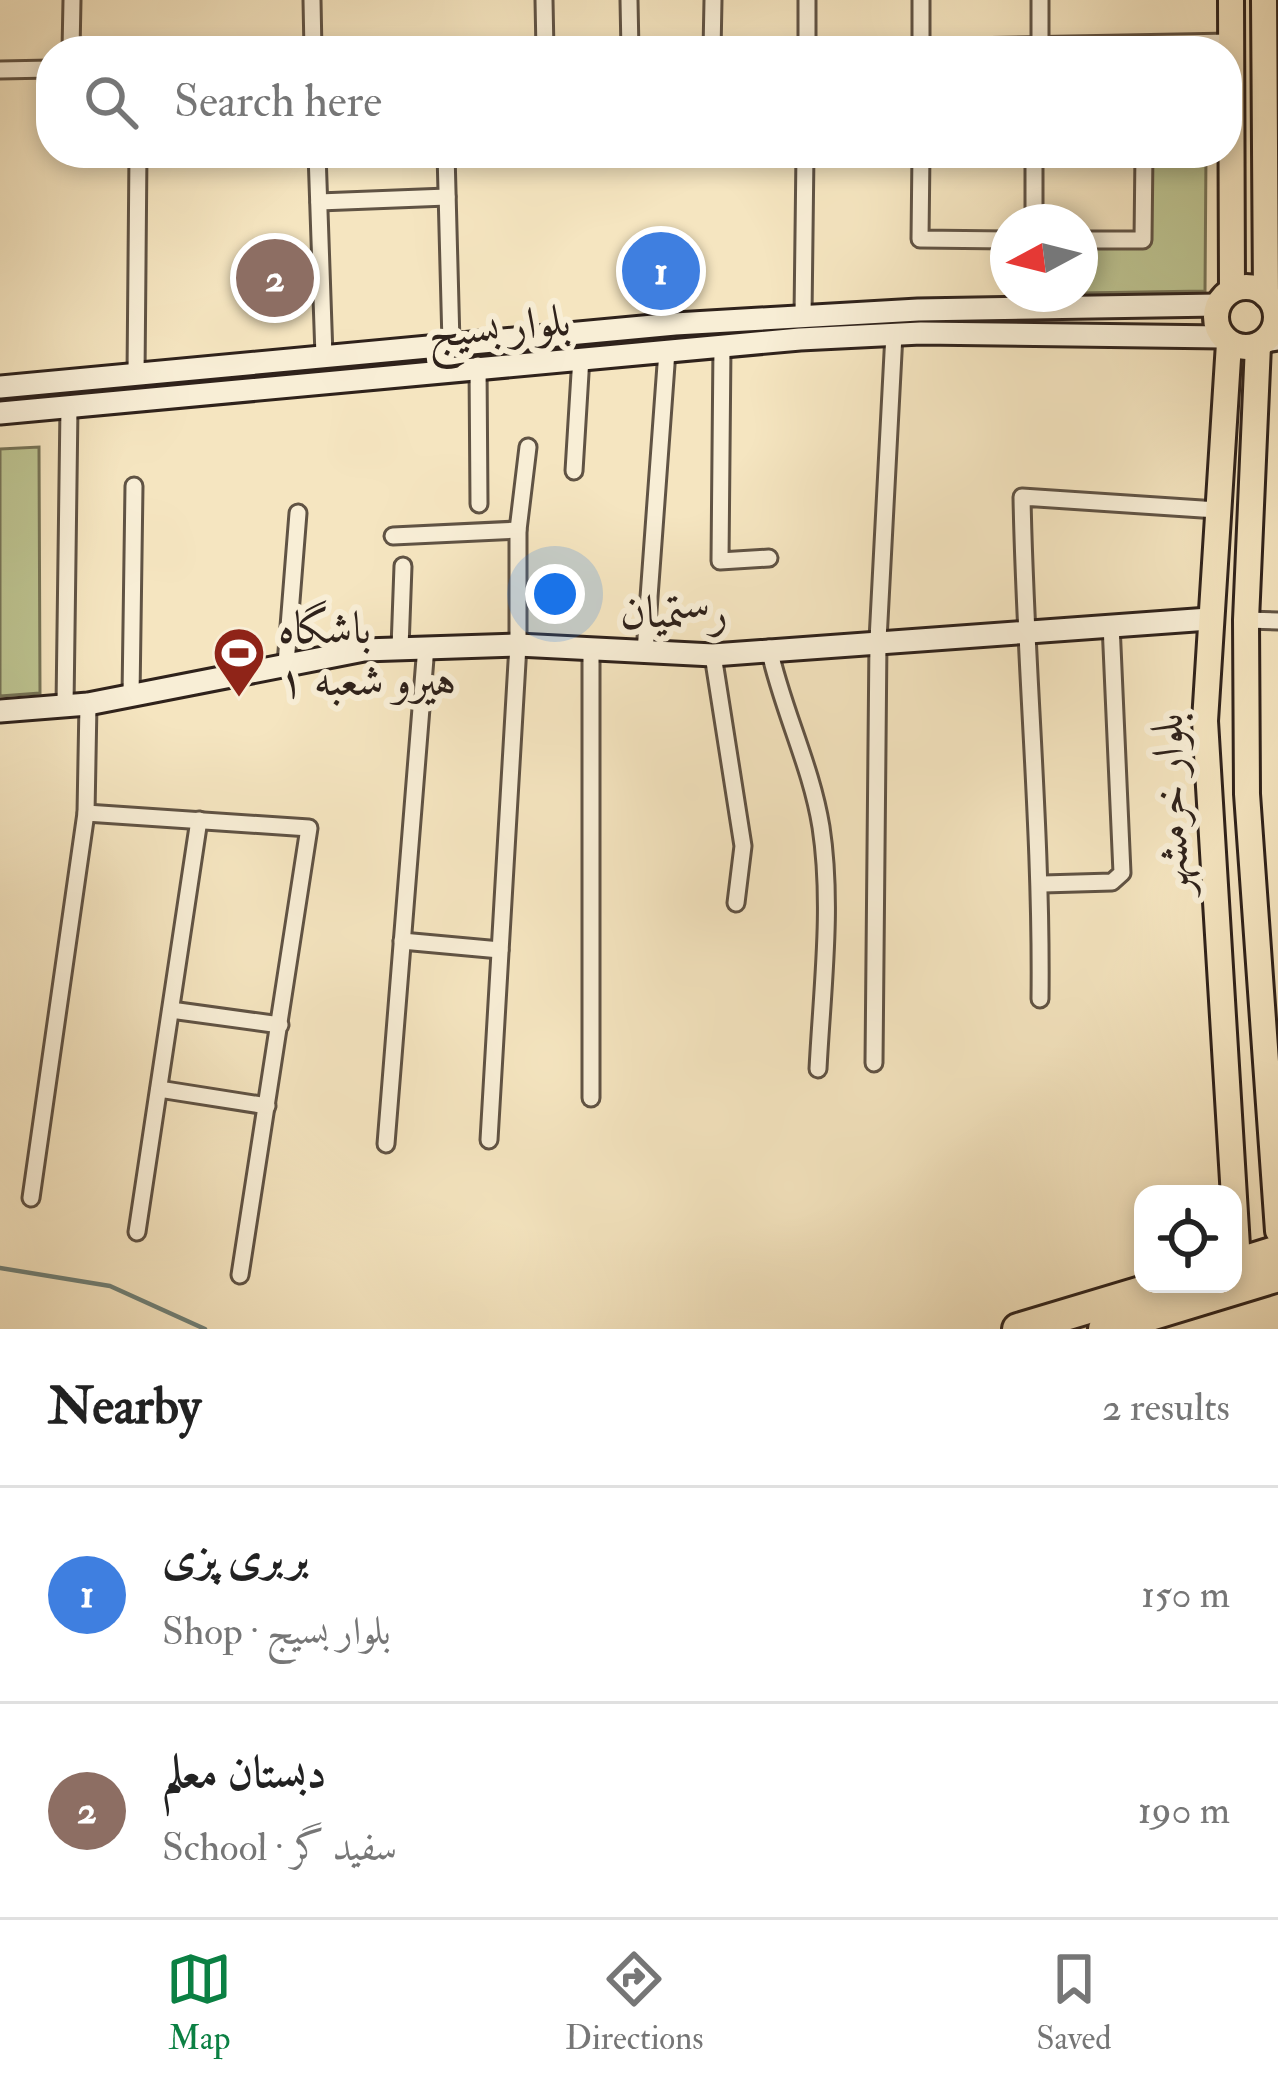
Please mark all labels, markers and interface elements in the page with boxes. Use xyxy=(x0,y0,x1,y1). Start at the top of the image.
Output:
search box xyxy=(36,36,1242,168)
icon: search xyxy=(78,69,144,135)
text: Search here xyxy=(174,74,382,130)
north arrow xyxy=(990,204,1098,312)
pin: 1 xyxy=(622,226,700,316)
pin: 2 xyxy=(236,233,314,323)
street label: بلوار بسیج xyxy=(425,293,574,372)
your location xyxy=(525,564,585,624)
street label: رستمیان xyxy=(620,585,728,641)
place label: باشگاه هیرو شعبه ۱ xyxy=(278,600,456,709)
sports icon: باشگاه هیرو شعبه ۱ xyxy=(211,625,267,699)
street label: بلوار خرمشهر xyxy=(1140,712,1202,900)
map controls xyxy=(1134,1185,1242,1293)
button: locate xyxy=(1134,1185,1242,1293)
text: Nearby xyxy=(48,1375,201,1439)
text: 2 results xyxy=(1102,1383,1230,1432)
text: بربری پزی xyxy=(162,1529,309,1585)
text: 1 xyxy=(80,1570,94,1619)
text: 150 m xyxy=(1141,1570,1230,1619)
text: Shop · بلوار بسیج xyxy=(162,1607,391,1656)
text: دبستان معلم xyxy=(162,1745,326,1801)
text: 2 xyxy=(77,1786,97,1835)
text: 190 m xyxy=(1138,1786,1230,1835)
text: School · سفید گر xyxy=(162,1823,397,1872)
tab: Map xyxy=(166,1946,232,2059)
tab: Directions xyxy=(565,1946,704,2059)
tab: Saved xyxy=(1036,1946,1112,2059)

